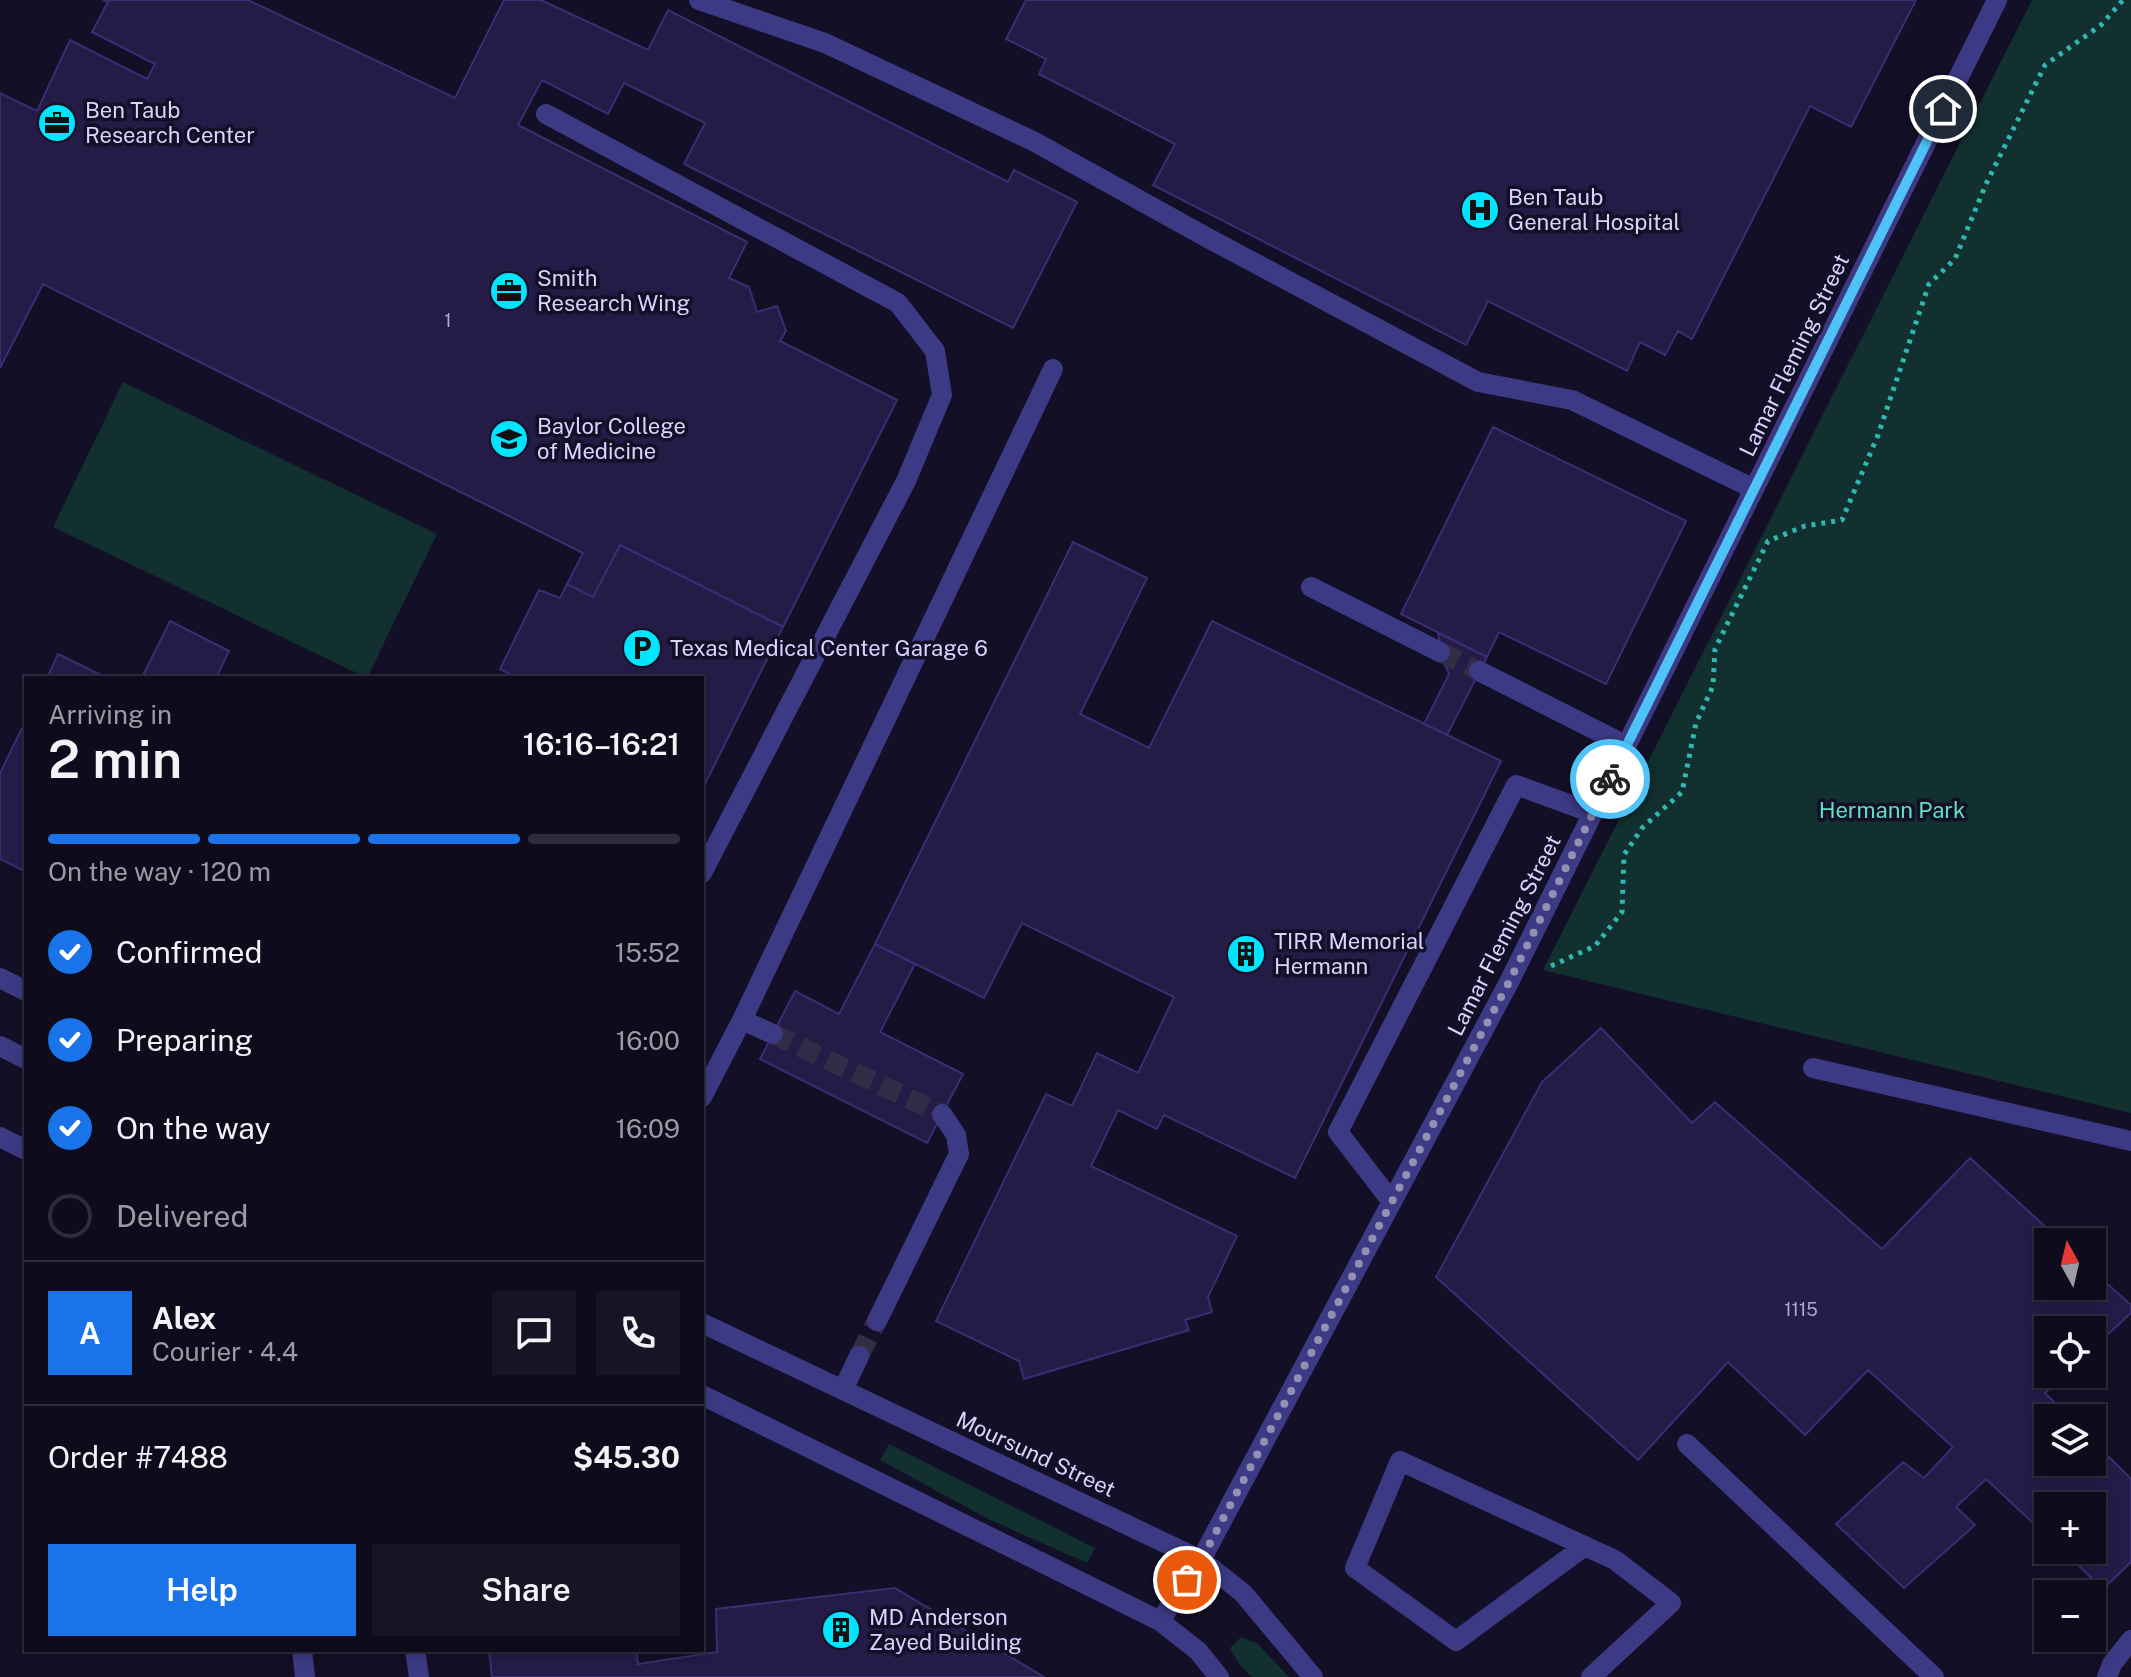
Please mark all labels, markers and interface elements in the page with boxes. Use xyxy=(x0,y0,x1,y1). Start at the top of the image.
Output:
pin xyxy=(1909,75,1977,143)
icon: home xyxy=(1921,87,1965,131)
place label: Ben Taub Research Center xyxy=(85,97,255,148)
office icon: Ben Taub Research Center xyxy=(36,102,78,144)
place label: Ben Taub General Hospital xyxy=(1508,184,1680,235)
hospital icon: Ben Taub General Hospital xyxy=(1459,189,1501,231)
street label: Lamar Fleming Street xyxy=(1734,250,1854,460)
place label: Smith Research Wing xyxy=(537,265,690,316)
office icon: Smith Research Wing xyxy=(488,270,530,312)
house number: 1 xyxy=(444,310,452,331)
place label: Baylor College of Medicine xyxy=(537,413,686,464)
school or university icon: Baylor College of Medicine xyxy=(488,418,530,460)
parking icon: Texas Medical Center Garage 6 xyxy=(621,627,663,669)
place label: Texas Medical Center Garage 6 xyxy=(670,635,988,661)
text: Arriving in xyxy=(48,699,172,730)
text: 16:16–16:21 xyxy=(523,726,680,762)
text: 2 min xyxy=(48,729,182,790)
courier xyxy=(1570,739,1650,819)
icon: bike xyxy=(1588,757,1632,801)
park label: Hermann Park xyxy=(1819,797,1965,823)
street label: Lamar Fleming Street xyxy=(1442,830,1566,1040)
text: On the way · 120 m xyxy=(48,856,271,887)
place label: TIRR Memorial Hermann xyxy=(1274,928,1425,979)
icon: check xyxy=(48,930,92,974)
building icon: TIRR Memorial Hermann xyxy=(1225,933,1267,975)
text: Confirmed xyxy=(116,934,262,970)
text: 15:52 xyxy=(615,937,680,968)
icon: check xyxy=(48,1018,92,1062)
text: Preparing xyxy=(116,1022,253,1058)
text: 16:00 xyxy=(616,1025,680,1056)
icon: check xyxy=(48,1106,92,1150)
text: On the way xyxy=(116,1110,270,1146)
text: 16:09 xyxy=(615,1113,680,1144)
text: Delivered xyxy=(116,1198,248,1234)
north arrow xyxy=(2034,1228,2106,1300)
map controls xyxy=(2034,1228,2106,1652)
button: chat xyxy=(492,1291,576,1375)
button: phone xyxy=(596,1291,680,1375)
house number: 1115 xyxy=(1784,1299,1818,1320)
text: Alex xyxy=(152,1300,216,1336)
text: A xyxy=(79,1315,101,1351)
button: locate xyxy=(2034,1316,2106,1388)
text: Courier · 4.4 xyxy=(152,1336,298,1367)
button: layers xyxy=(2034,1404,2106,1476)
street label: Moursund Street xyxy=(952,1406,1120,1502)
text: Order #7488 xyxy=(48,1439,228,1475)
text: $45.30 xyxy=(573,1439,680,1475)
button: + xyxy=(2034,1492,2106,1564)
button: Help xyxy=(48,1544,356,1636)
button: Share xyxy=(372,1544,680,1636)
pin xyxy=(1153,1546,1221,1614)
icon: bag xyxy=(1165,1558,1209,1602)
button: − xyxy=(2034,1580,2106,1652)
place label: MD Anderson Zayed Building xyxy=(869,1604,1022,1655)
building icon: MD Anderson Zayed Building xyxy=(820,1609,862,1651)

